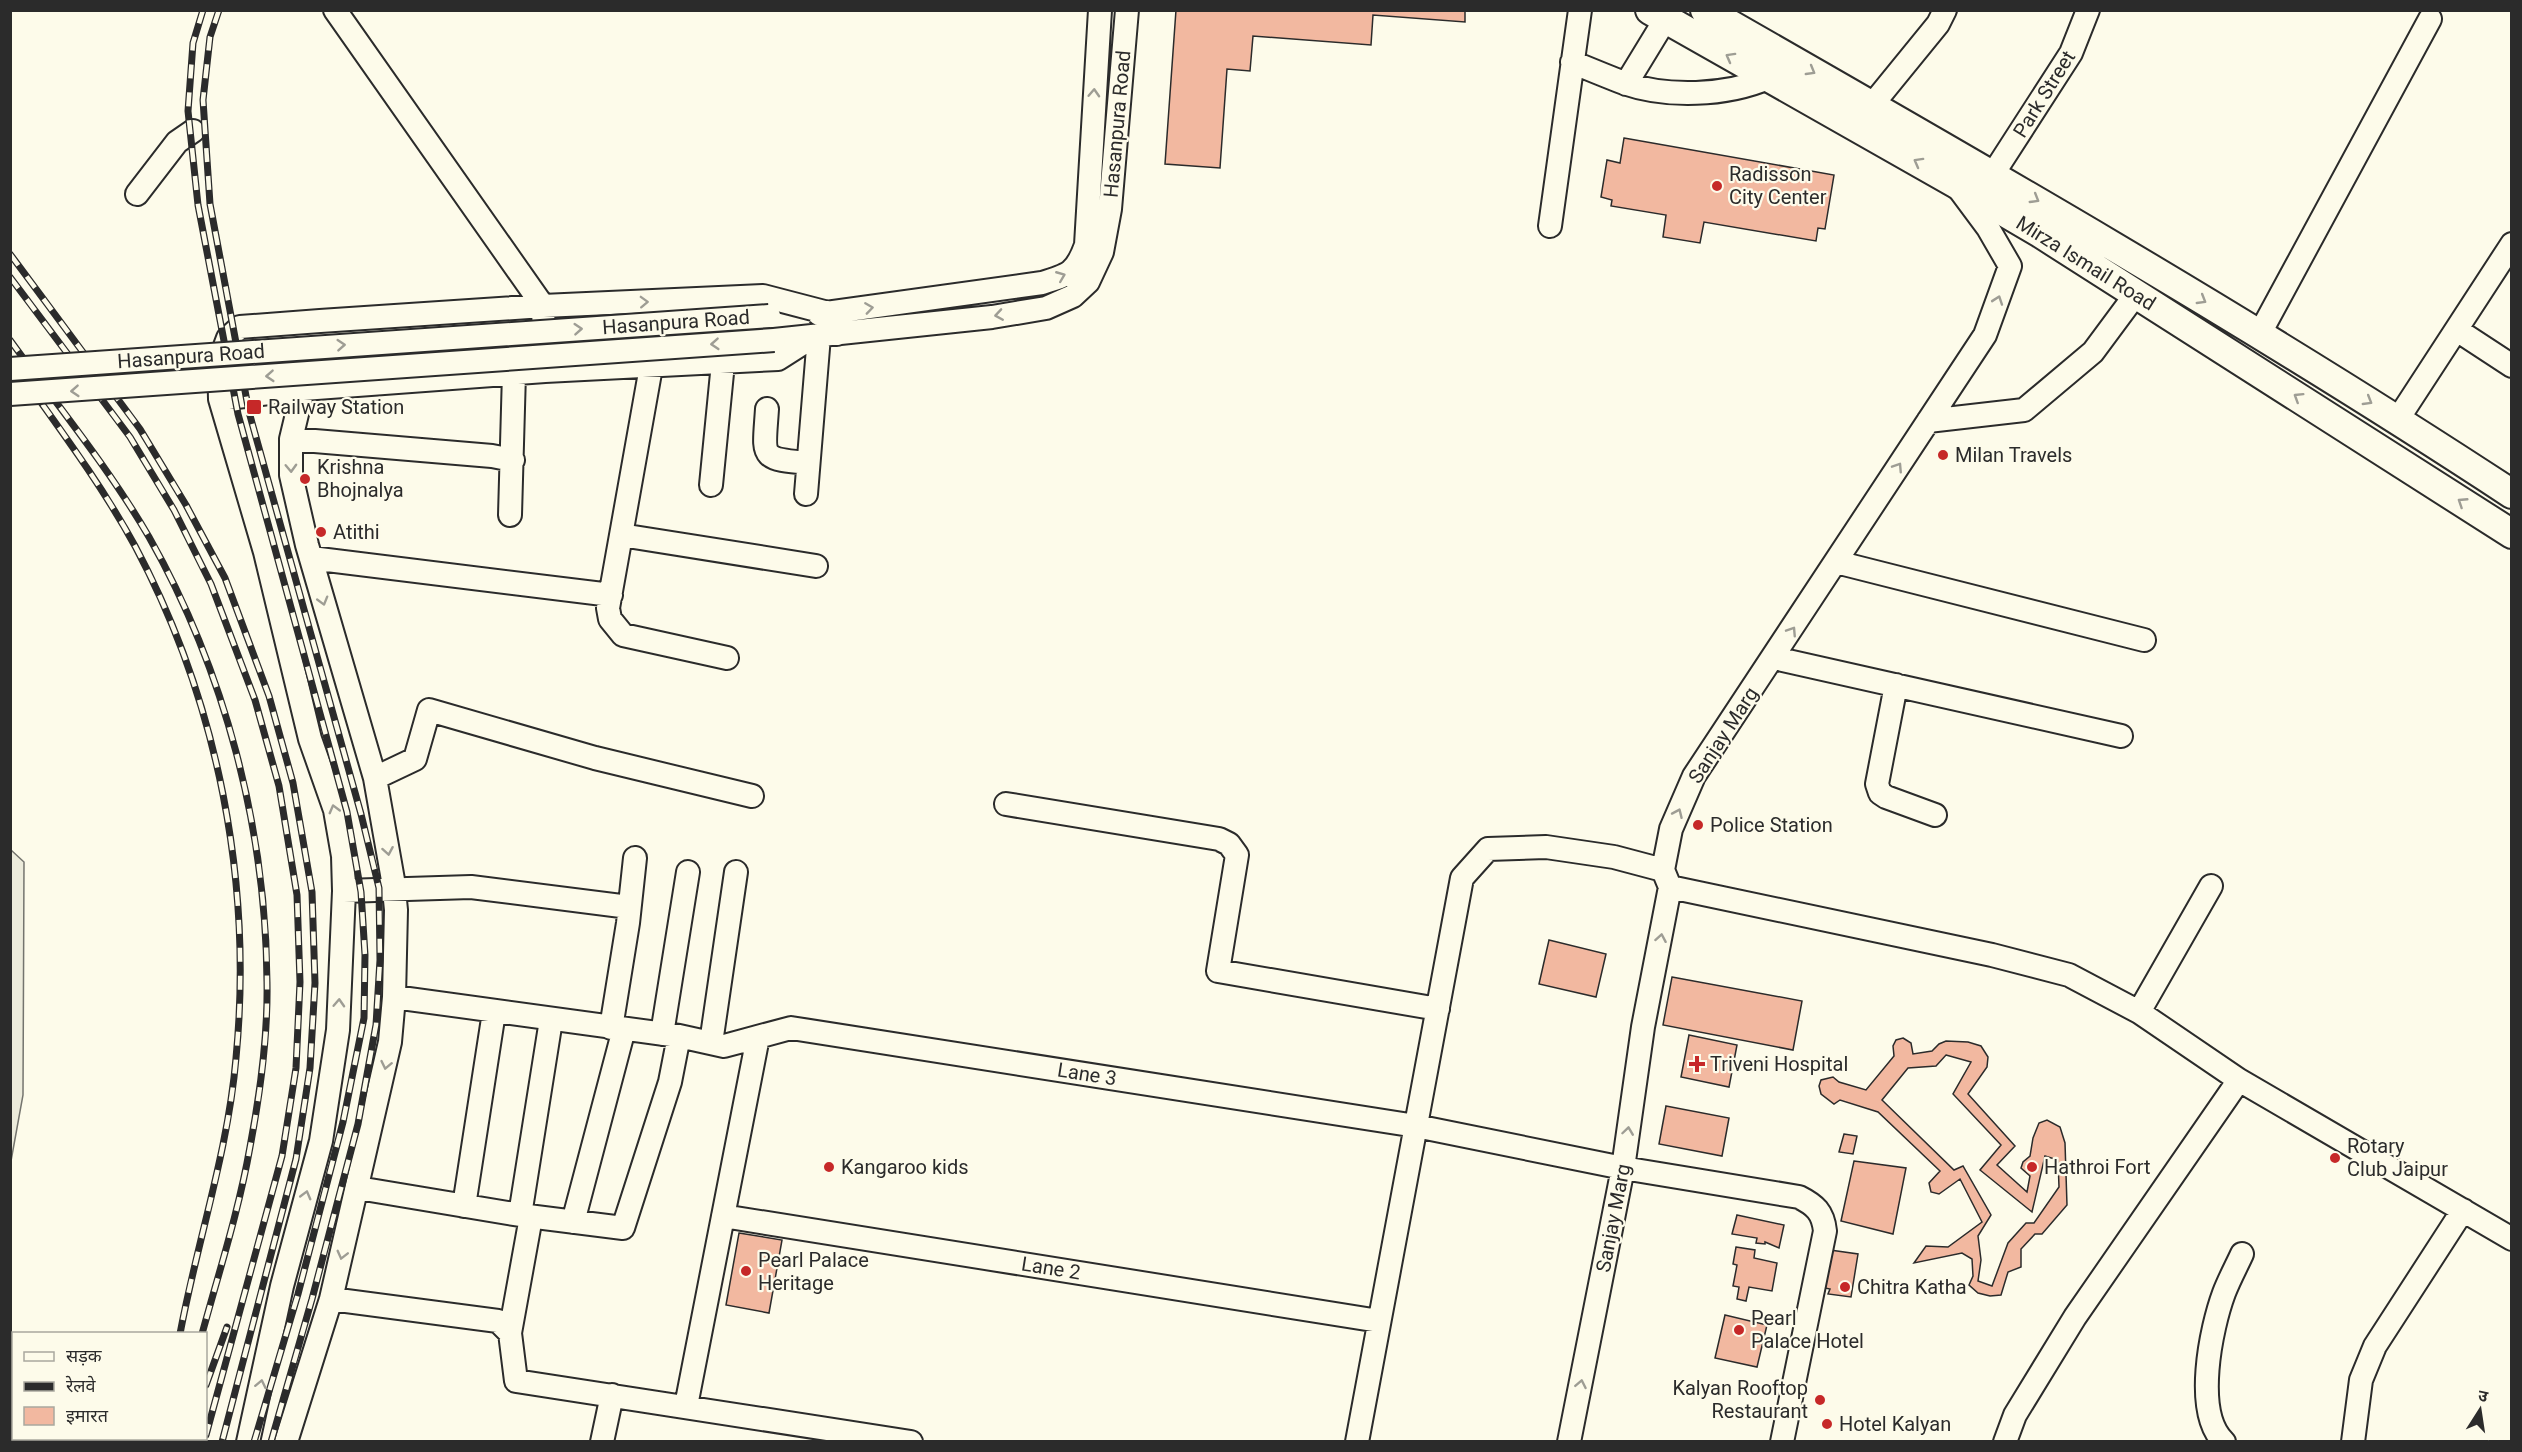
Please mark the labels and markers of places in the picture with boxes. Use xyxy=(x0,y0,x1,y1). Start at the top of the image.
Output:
place label: Radisson City Center xyxy=(1729,162,1827,209)
marker: Radisson City Center xyxy=(1710,179,1724,193)
place label: Railway Station xyxy=(268,395,404,419)
marker: Railway Station xyxy=(245,398,263,416)
place label: Milan Travels xyxy=(1955,443,2072,467)
marker: Milan Travels xyxy=(1936,448,1950,462)
place label: Krishna Bhojnalya xyxy=(317,455,404,502)
marker: Krishna Bhojnalya xyxy=(298,472,312,486)
place label: Atithi xyxy=(333,520,380,544)
marker: Atithi xyxy=(314,525,328,539)
place label: Police Station xyxy=(1710,813,1833,837)
marker: Police Station xyxy=(1691,818,1705,832)
place label: Triveni Hospital xyxy=(1710,1052,1848,1076)
marker: Triveni Hospital xyxy=(1688,1055,1706,1073)
place label: Rotary Club Jaipur xyxy=(2347,1134,2448,1181)
marker: Rotary Club Jaipur xyxy=(2328,1151,2342,1165)
place label: Kangaroo kids xyxy=(841,1155,969,1179)
place label: Hathroi Fort xyxy=(2044,1155,2151,1179)
marker: Kangaroo kids xyxy=(822,1160,836,1174)
marker: Hathroi Fort xyxy=(2025,1160,2039,1174)
place label: Pearl Palace Heritage xyxy=(758,1248,869,1295)
marker: Pearl Palace Heritage xyxy=(739,1264,753,1278)
place label: Chitra Katha xyxy=(1857,1275,1967,1299)
marker: Chitra Katha xyxy=(1838,1280,1852,1294)
place label: Pearl Palace Hotel xyxy=(1751,1306,1864,1353)
marker: Pearl Palace Hotel xyxy=(1732,1323,1746,1337)
place label: Kalyan Rooftop Restaurant xyxy=(1672,1376,1808,1423)
marker: Kalyan Rooftop Restaurant xyxy=(1813,1393,1827,1407)
place label: Hotel Kalyan xyxy=(1839,1412,1951,1436)
marker: Hotel Kalyan xyxy=(1820,1417,1834,1431)

